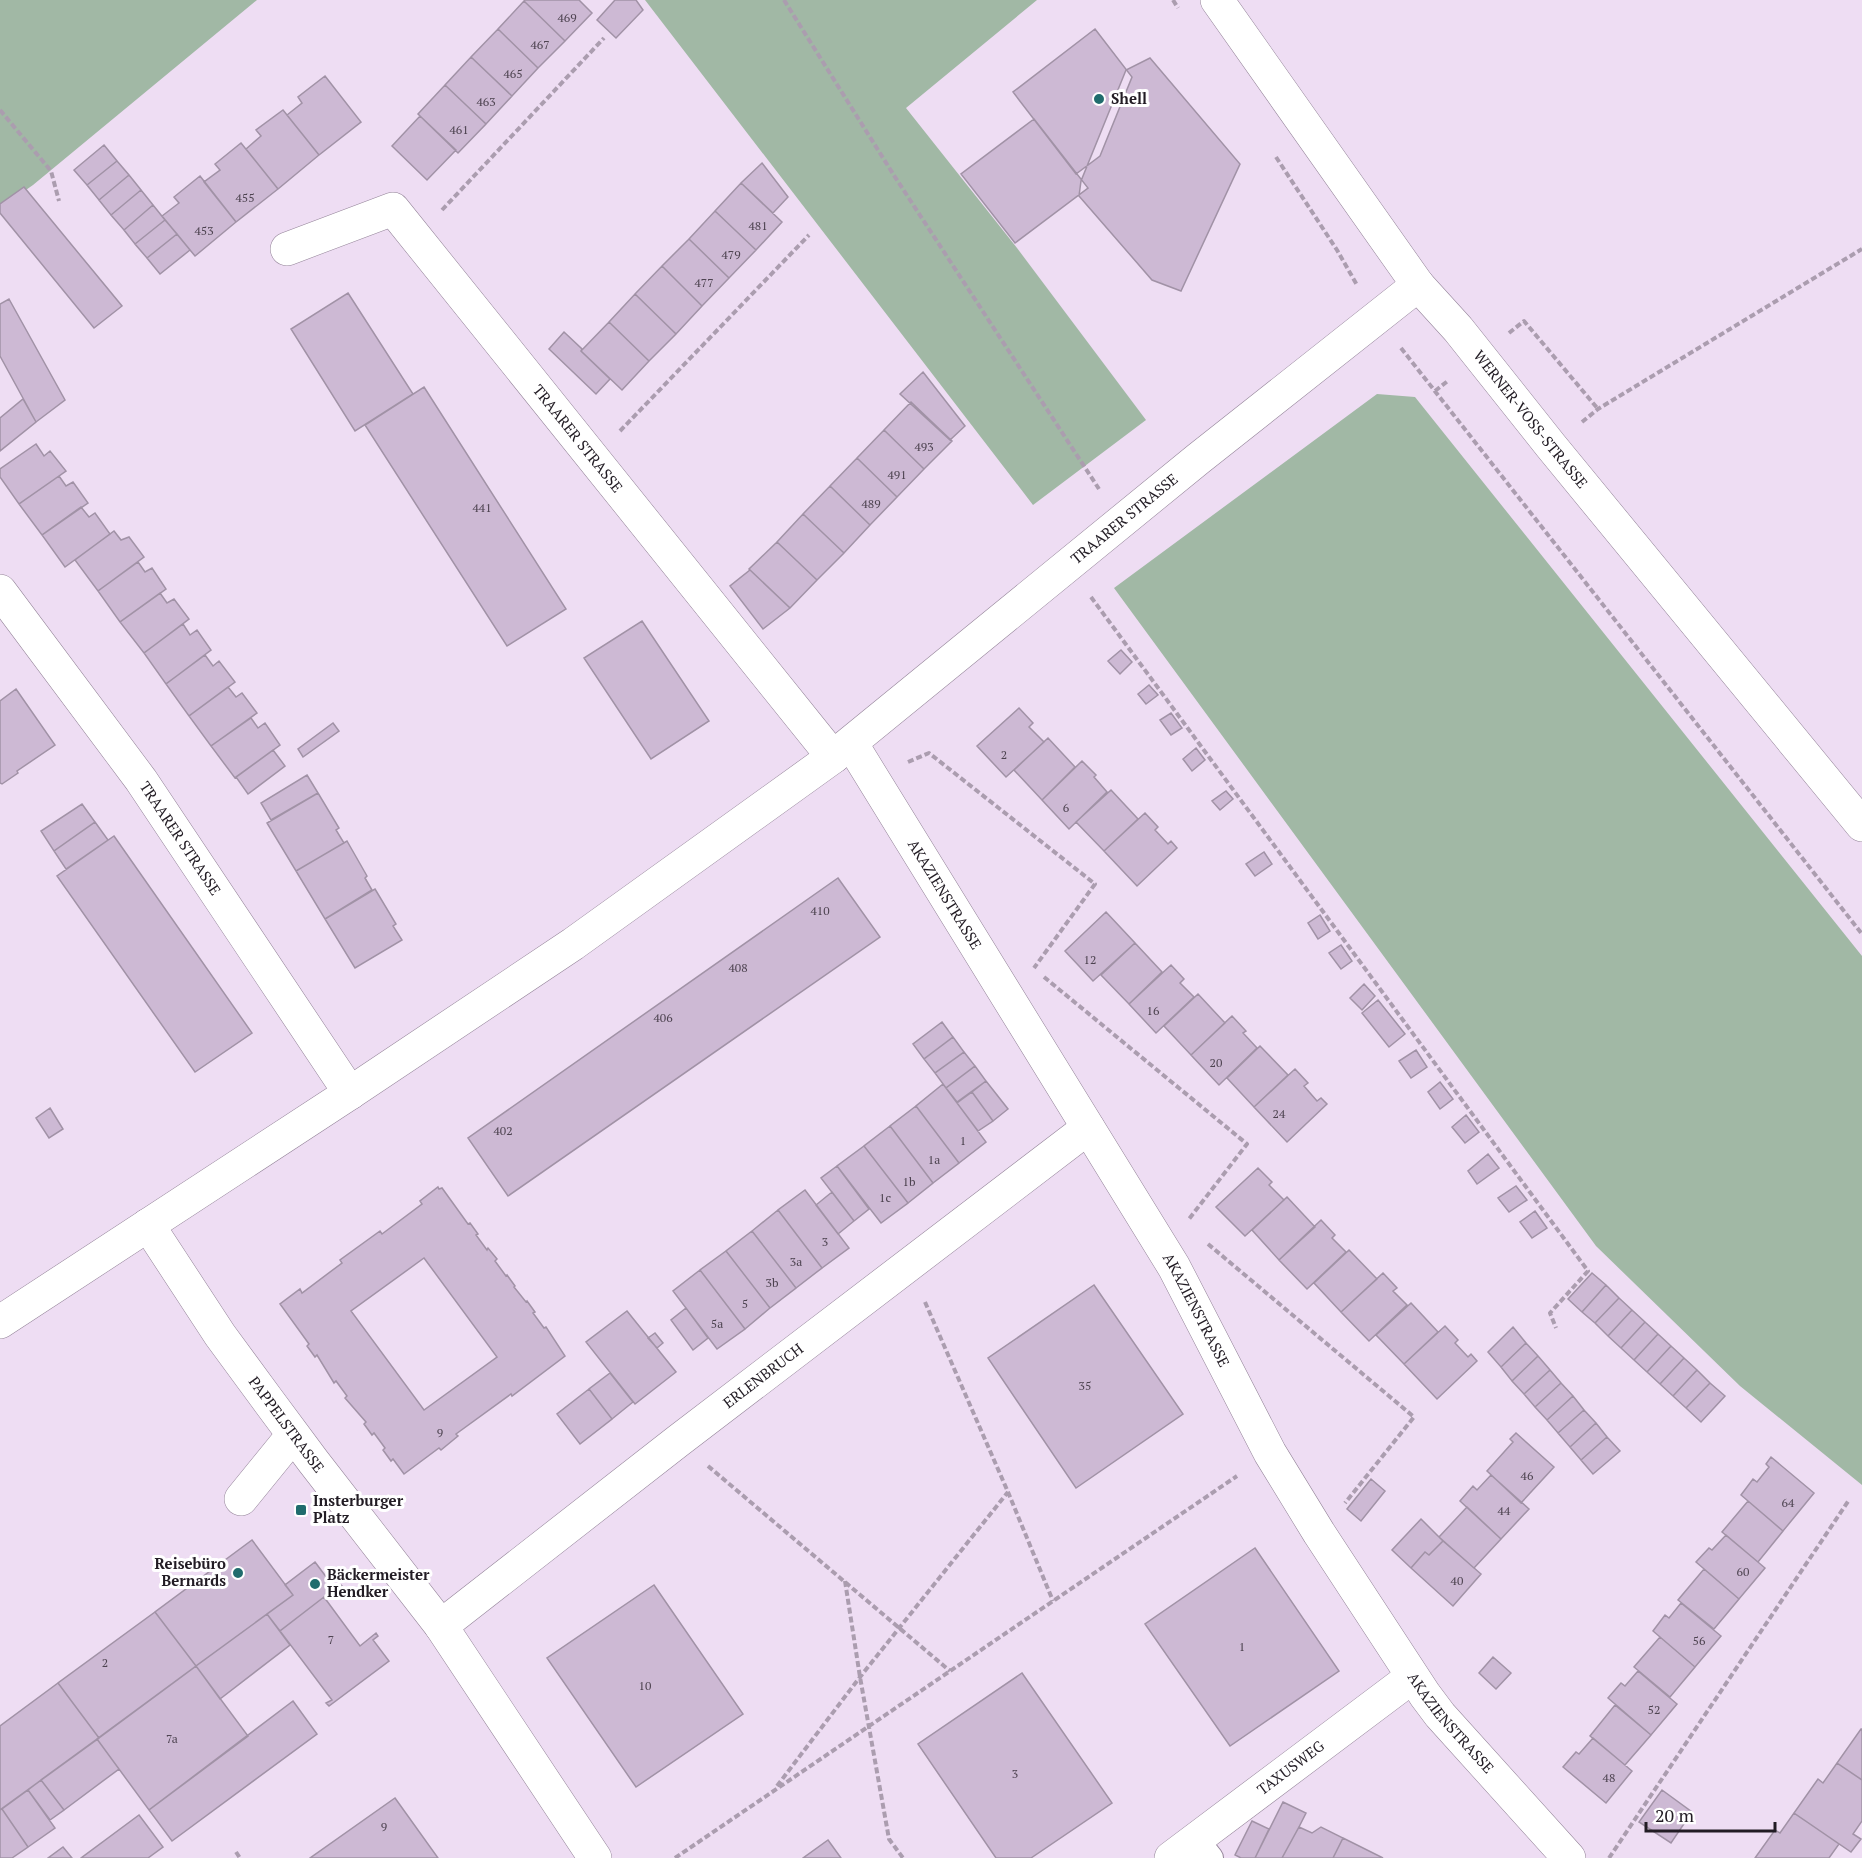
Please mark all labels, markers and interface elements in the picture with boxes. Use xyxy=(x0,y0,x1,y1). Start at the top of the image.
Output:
house number: 469 xyxy=(557,10,577,25)
house number: 467 xyxy=(530,37,550,52)
house number: 465 xyxy=(503,66,523,81)
place label: Shell xyxy=(1111,88,1147,108)
marker: Shell xyxy=(1092,92,1106,106)
house number: 463 xyxy=(476,94,496,109)
house number: 461 xyxy=(449,122,469,137)
house number: 455 xyxy=(235,190,255,205)
house number: 481 xyxy=(748,218,768,233)
house number: 453 xyxy=(194,223,214,238)
house number: 479 xyxy=(721,247,741,262)
house number: 477 xyxy=(694,275,714,290)
street label: WERNER-VOSS-STRASSE xyxy=(1470,345,1593,492)
street label: TRAARER STRASSE xyxy=(529,380,628,496)
house number: 493 xyxy=(914,439,934,454)
house number: 491 xyxy=(887,467,907,482)
street label: TRAARER STRASSE xyxy=(1066,468,1182,568)
house number: 489 xyxy=(861,496,881,511)
house number: 441 xyxy=(472,500,492,515)
house number: 2 xyxy=(1001,747,1007,762)
street label: TRAARER STRASSE xyxy=(136,777,226,899)
house number: 6 xyxy=(1063,800,1070,815)
street label: AKAZIENSTRASSE xyxy=(904,835,987,953)
house number: 410 xyxy=(810,903,830,918)
house number: 12 xyxy=(1084,952,1096,967)
house number: 408 xyxy=(728,960,748,975)
house number: 16 xyxy=(1147,1003,1160,1018)
house number: 406 xyxy=(653,1010,673,1025)
house number: 20 xyxy=(1210,1055,1222,1070)
house number: 24 xyxy=(1273,1106,1286,1121)
house number: 402 xyxy=(493,1123,513,1138)
house number: 1 xyxy=(960,1133,966,1148)
house number: 1a xyxy=(928,1152,940,1167)
house number: 1b xyxy=(903,1174,916,1189)
house number: 1c xyxy=(879,1190,891,1205)
house number: 3 xyxy=(822,1234,828,1249)
street label: AKAZIENSTRASSE xyxy=(1159,1249,1235,1370)
house number: 3a xyxy=(790,1254,802,1269)
house number: 3b xyxy=(766,1275,779,1290)
house number: 5 xyxy=(742,1296,748,1311)
house number: 5a xyxy=(711,1316,723,1331)
street label: ERLENBRUCH xyxy=(719,1338,807,1412)
street label: PAPPELSTRASSE xyxy=(245,1372,329,1476)
house number: 35 xyxy=(1079,1378,1091,1393)
house number: 9 xyxy=(437,1425,443,1440)
house number: 46 xyxy=(1521,1468,1534,1483)
place label: Insterburger Platz xyxy=(313,1490,404,1527)
house number: 64 xyxy=(1782,1495,1795,1510)
marker: Insterburger Platz xyxy=(294,1503,308,1517)
house number: 44 xyxy=(1498,1503,1511,1518)
place label: Reisebüro Bernards xyxy=(155,1553,226,1590)
place label: Bäckermeister Hendker xyxy=(327,1564,430,1601)
house number: 60 xyxy=(1737,1564,1749,1579)
marker: Reisebüro Bernards xyxy=(231,1566,245,1580)
house number: 40 xyxy=(1451,1573,1463,1588)
marker: Bäckermeister Hendker xyxy=(308,1577,322,1591)
house number: 7 xyxy=(328,1632,334,1647)
house number: 56 xyxy=(1693,1633,1706,1648)
house number: 1 xyxy=(1239,1639,1245,1654)
house number: 2 xyxy=(102,1655,108,1670)
street label: AKAZIENSTRASSE xyxy=(1404,1668,1499,1777)
house number: 10 xyxy=(639,1678,651,1693)
house number: 52 xyxy=(1648,1702,1660,1717)
house number: 7a xyxy=(166,1731,178,1746)
street label: TAXUSWEG xyxy=(1253,1735,1329,1799)
house number: 3 xyxy=(1012,1766,1018,1781)
house number: 48 xyxy=(1603,1770,1615,1785)
scale bar xyxy=(1646,1795,1775,1833)
text: 20 m xyxy=(1655,1803,1695,1827)
house number: 9 xyxy=(381,1819,387,1834)

